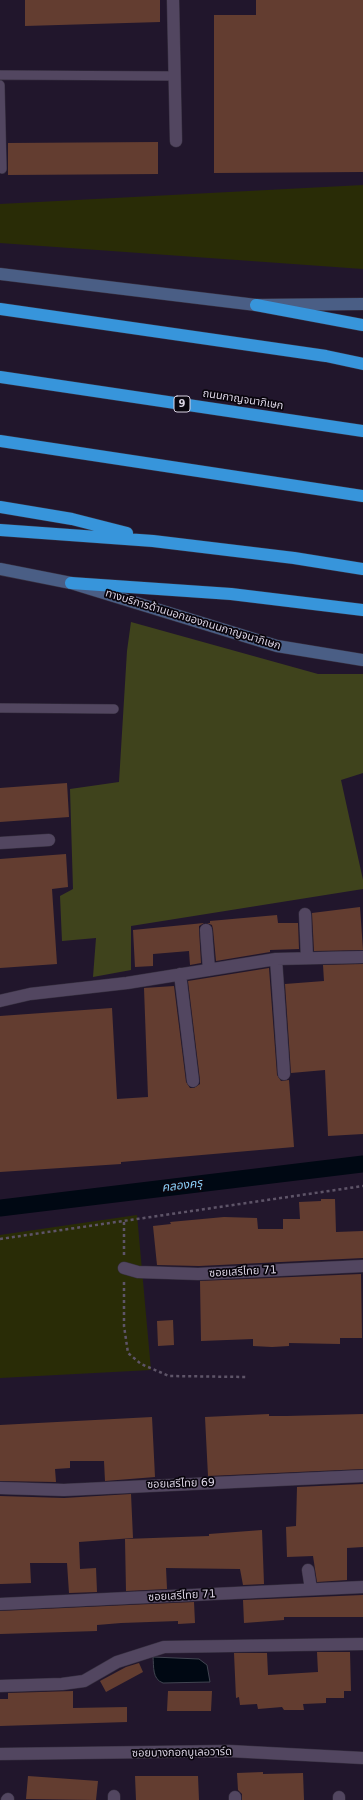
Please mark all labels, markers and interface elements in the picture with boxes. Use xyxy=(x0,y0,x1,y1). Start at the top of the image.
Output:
street label: ถนนกาญจนาภิเษก xyxy=(202,387,284,413)
road number: 9 xyxy=(174,396,190,412)
street label: ทางบริการด้านนอกของถนนกาญจนาภิเษก xyxy=(104,587,282,653)
water label: คลองครุ xyxy=(161,1176,203,1196)
street label: ซอยเสรีไทย 71 xyxy=(209,1264,277,1280)
street label: ซอยเสรีไทย 69 xyxy=(147,1476,215,1492)
street label: ซอยเสรีไทย 71 xyxy=(148,1588,216,1604)
street label: ซอยบางกอกบูเลอวาร์ด xyxy=(132,1746,232,1760)

